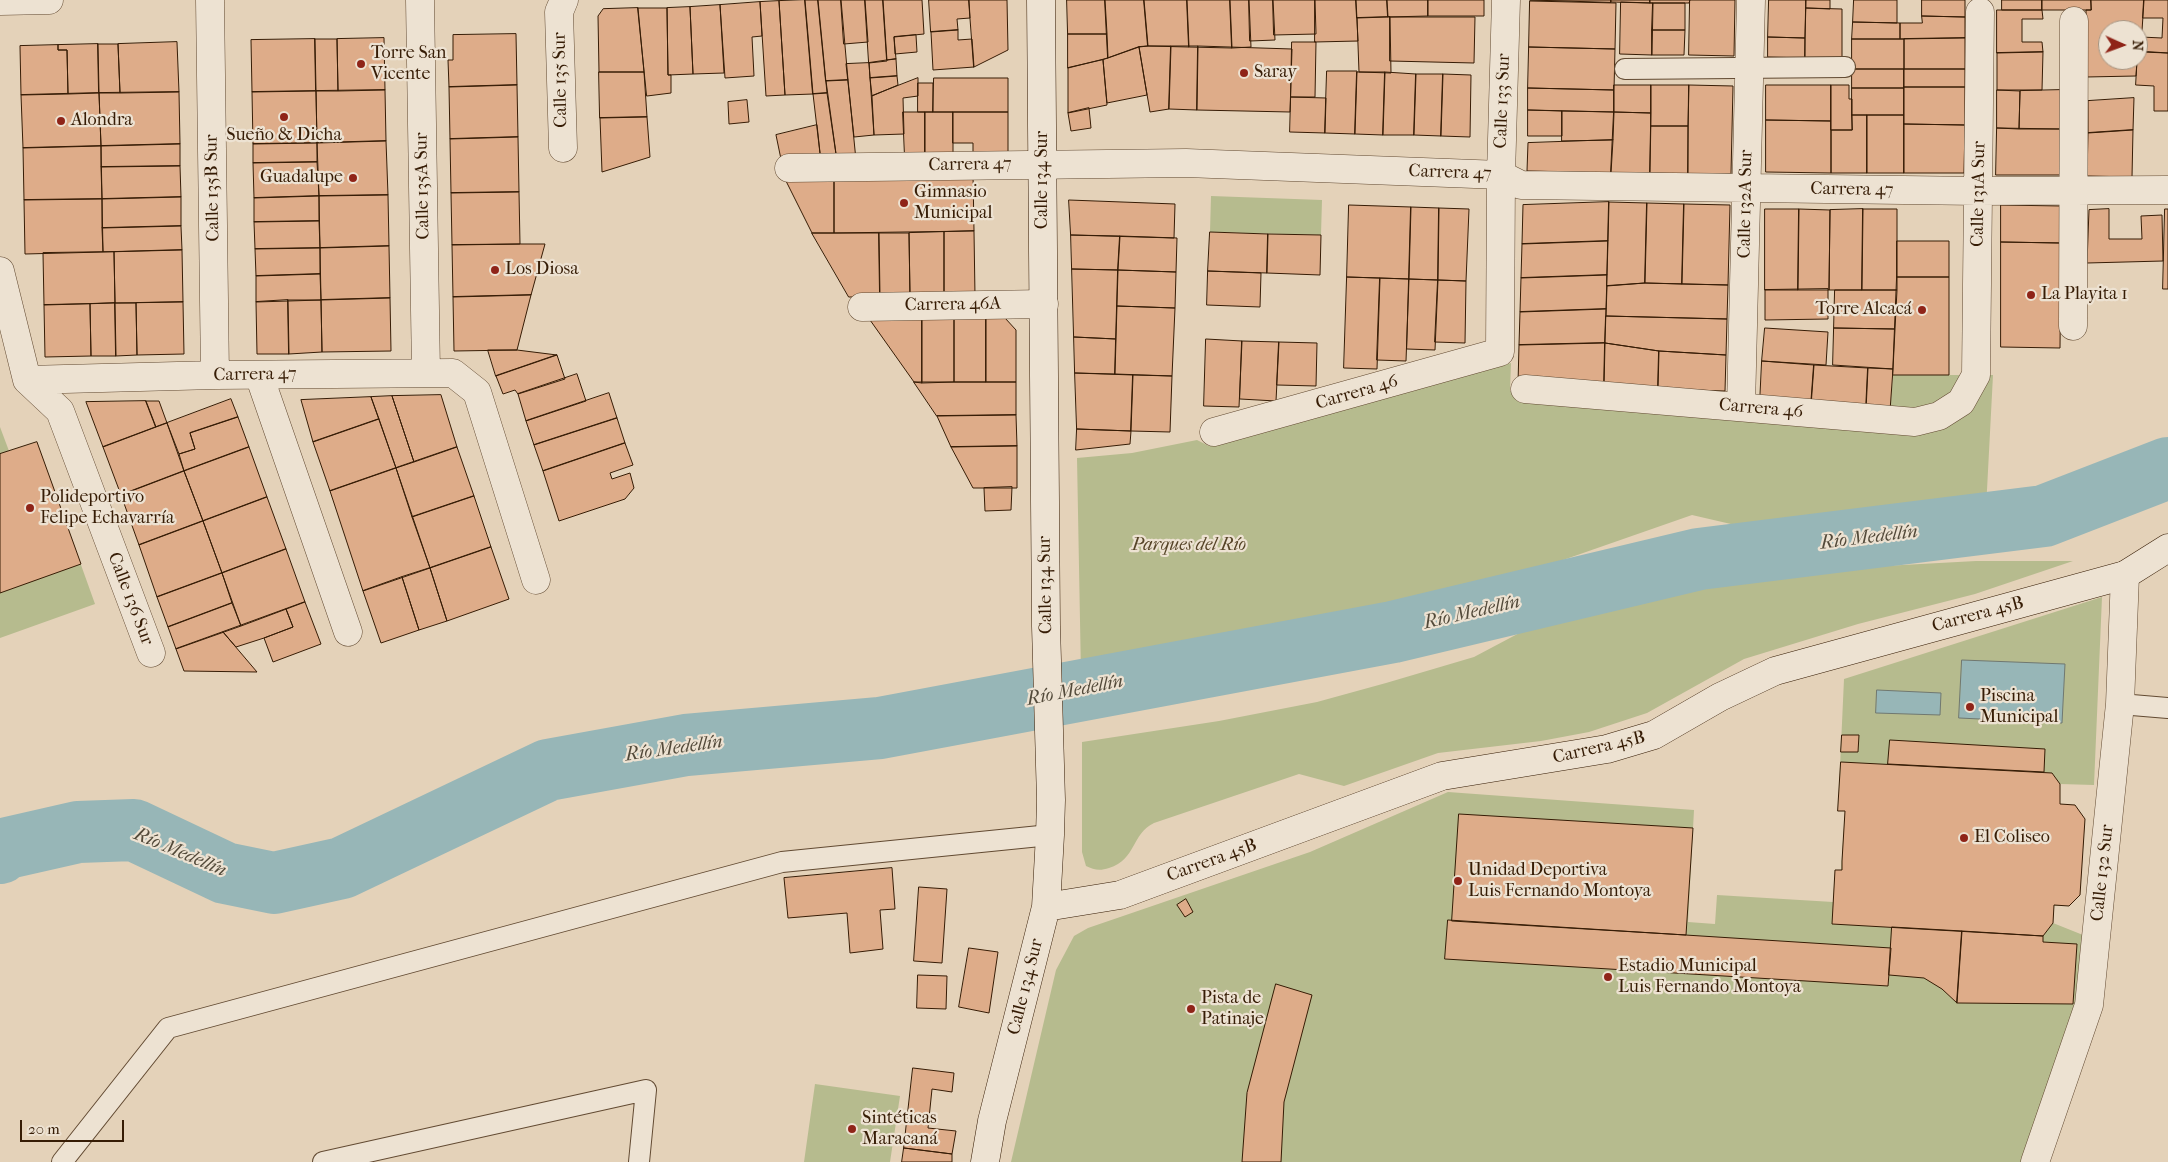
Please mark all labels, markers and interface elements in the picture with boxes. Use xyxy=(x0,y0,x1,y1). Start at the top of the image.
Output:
north arrow xyxy=(2098,20,2148,70)
street label: Calle 135 Sur xyxy=(549,32,573,128)
text: N xyxy=(2129,40,2146,51)
place label: Torre San Vicente xyxy=(371,43,446,86)
street label: Calle 133 Sur xyxy=(1491,53,1515,149)
marker: Torre San Vicente xyxy=(355,58,367,70)
place label: Saray xyxy=(1254,62,1297,84)
marker: Saray xyxy=(1238,67,1250,79)
place label: Alondra xyxy=(71,110,133,132)
marker: Sueño & Dicha xyxy=(278,111,290,123)
marker: Alondra xyxy=(55,115,67,127)
place label: Sueño & Dicha xyxy=(226,125,342,147)
street label: Calle 134 Sur xyxy=(1032,131,1054,229)
street label: Calle 135A Sur xyxy=(411,132,435,240)
street label: Calle 135B Sur xyxy=(201,134,225,242)
street label: Calle 131A Sur xyxy=(1967,141,1991,247)
street label: Calle 132A Sur xyxy=(1734,149,1758,259)
street label: Carrera 47 xyxy=(928,153,1012,177)
street label: Carrera 47 xyxy=(1408,161,1492,185)
place label: Guadalupe xyxy=(260,167,343,189)
marker: Guadalupe xyxy=(347,172,359,184)
street label: Carrera 47 xyxy=(1810,178,1894,202)
place label: Gimnasio Municipal xyxy=(914,182,992,224)
marker: Gimnasio Municipal xyxy=(898,197,910,209)
place label: Los Diosa xyxy=(505,259,579,281)
marker: Los Diosa xyxy=(489,264,501,276)
place label: La Playita 1 xyxy=(2041,284,2128,306)
marker: La Playita 1 xyxy=(2025,289,2037,301)
street label: Carrera 46A xyxy=(905,293,1001,317)
place label: Torre Alcacá xyxy=(1816,299,1912,321)
marker: Torre Alcacá xyxy=(1916,304,1928,316)
street label: Carrera 47 xyxy=(213,363,297,387)
street label: Carrera 46 xyxy=(1313,371,1401,415)
street label: Carrera 46 xyxy=(1718,395,1804,423)
place label: Polideportivo Felipe Echavarría xyxy=(40,487,174,530)
marker: Polideportivo Felipe Echavarría xyxy=(24,502,36,514)
water label: Río Medellín xyxy=(1819,521,1919,555)
park label: Parques del Río xyxy=(1132,535,1246,557)
street label: Calle 134 Sur xyxy=(1034,536,1058,634)
street label: Calle 136 Sur xyxy=(102,550,158,648)
water label: Río Medellín xyxy=(1422,591,1522,635)
street label: Carrera 45B xyxy=(1930,592,2026,638)
water label: Río Medellín xyxy=(1025,670,1125,712)
place label: Piscina Municipal xyxy=(1980,686,2058,729)
marker: Piscina Municipal xyxy=(1964,701,1976,713)
street label: Carrera 45B xyxy=(1551,727,1647,769)
water label: Río Medellín xyxy=(624,731,724,767)
water label: Río Medellín xyxy=(130,823,230,883)
street label: Calle 132 Sur xyxy=(2087,824,2119,922)
place label: El Coliseo xyxy=(1974,827,2050,849)
marker: El Coliseo xyxy=(1958,832,1970,844)
street label: Carrera 45B xyxy=(1164,835,1260,887)
place label: Unidad Deportiva Luis Fernando Montoya xyxy=(1468,860,1651,902)
marker: Unidad Deportiva Luis Fernando Montoya xyxy=(1452,875,1464,887)
street label: Calle 134 Sur xyxy=(1004,937,1048,1037)
place label: Estadio Municipal Luis Fernando Montoya xyxy=(1618,956,1801,999)
marker: Estadio Municipal Luis Fernando Montoya xyxy=(1602,971,1614,983)
place label: Pista de Patinaje xyxy=(1201,988,1264,1030)
marker: Pista de Patinaje xyxy=(1185,1003,1197,1015)
place label: Sintéticas Maracaná xyxy=(862,1108,938,1150)
scale bar xyxy=(22,1110,126,1142)
text: 20 m xyxy=(28,1120,60,1138)
marker: Sintéticas Maracaná xyxy=(846,1123,858,1135)

